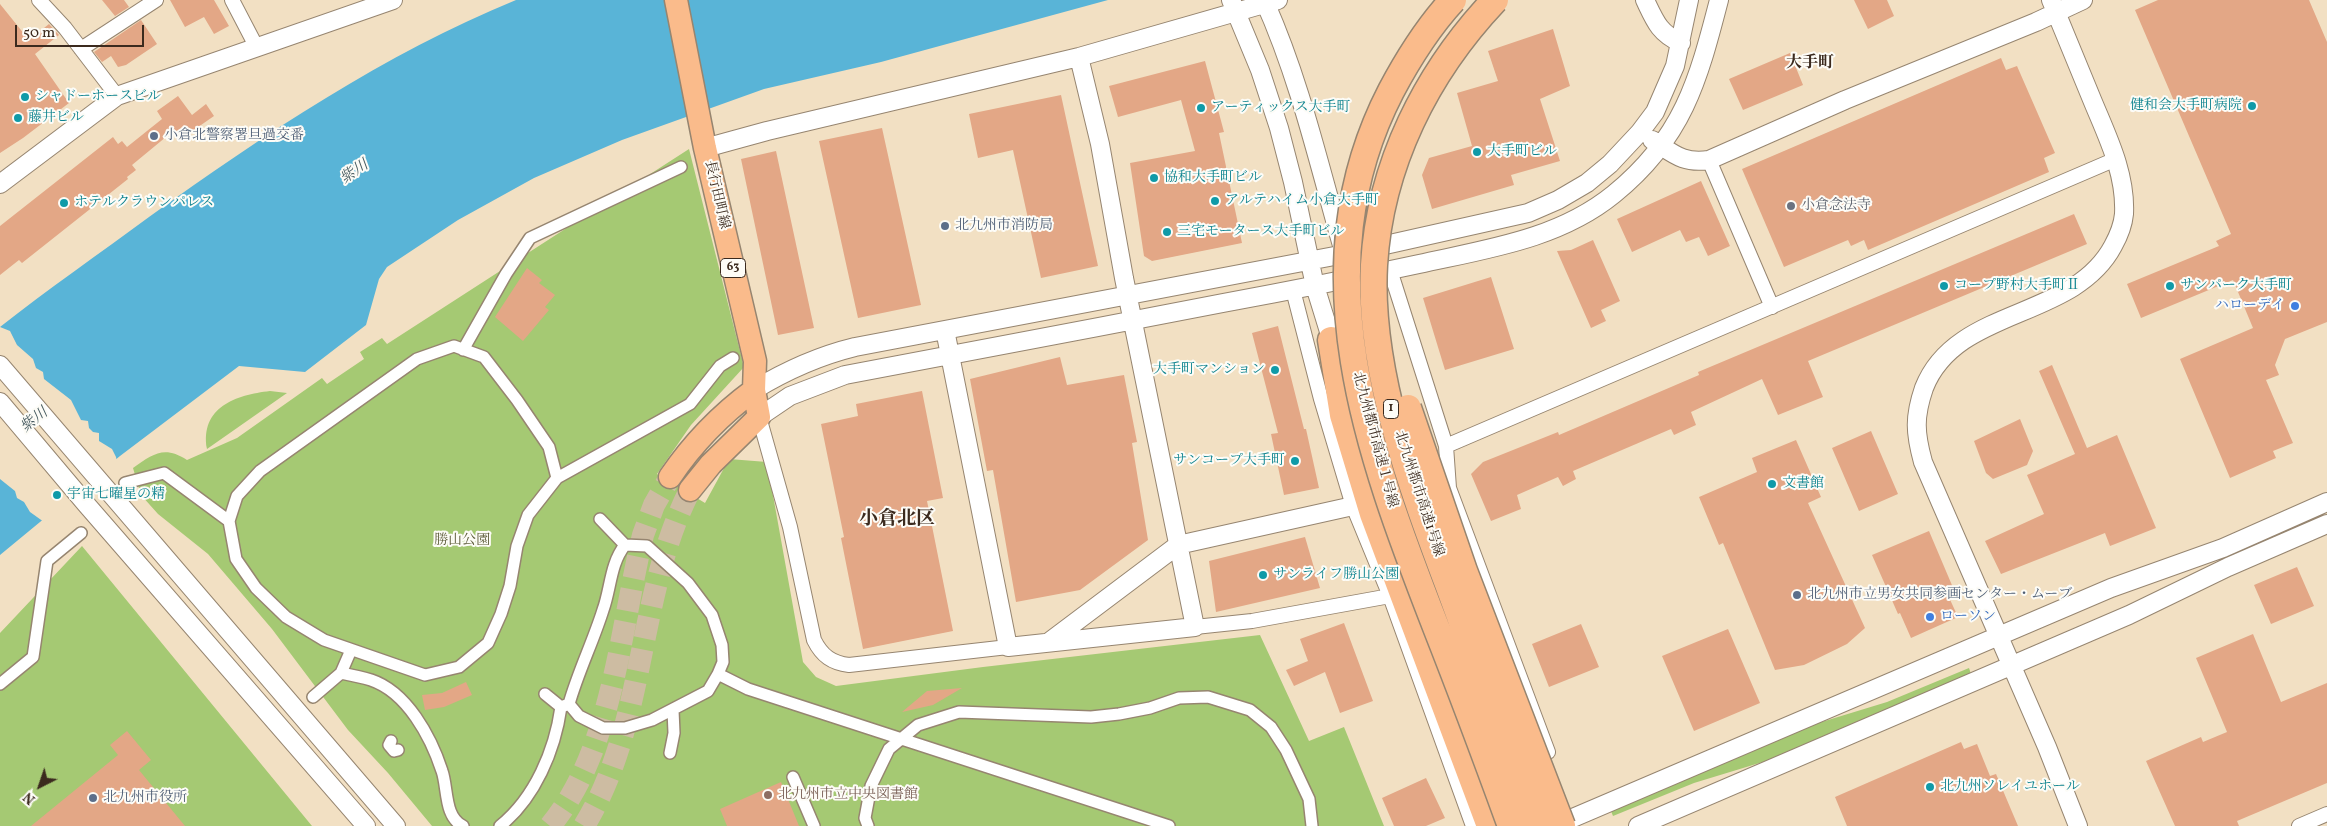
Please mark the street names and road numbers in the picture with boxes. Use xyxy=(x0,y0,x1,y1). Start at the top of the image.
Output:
street label: 長行田町線 xyxy=(700,159,732,231)
road number: 63 xyxy=(720,258,746,278)
street label: 北九州都市高速１号線 xyxy=(1348,370,1400,510)
road number: 1 xyxy=(1384,399,1398,418)
street label: 北九州都市高速1号線 xyxy=(1390,429,1446,559)

